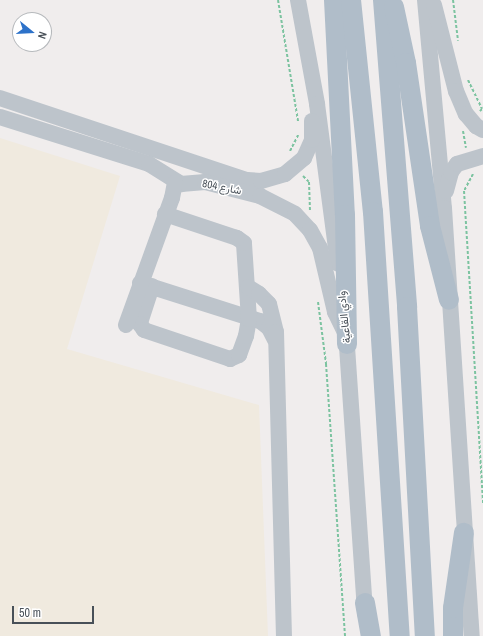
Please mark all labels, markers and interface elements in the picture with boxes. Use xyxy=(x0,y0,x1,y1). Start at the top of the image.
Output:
north arrow xyxy=(12,12,52,52)
text: N xyxy=(35,30,50,41)
street label: شارع 804 xyxy=(201,177,243,197)
street label: وادي القاعية xyxy=(335,290,353,344)
scale bar xyxy=(14,598,96,624)
text: 50 m xyxy=(19,605,41,621)

